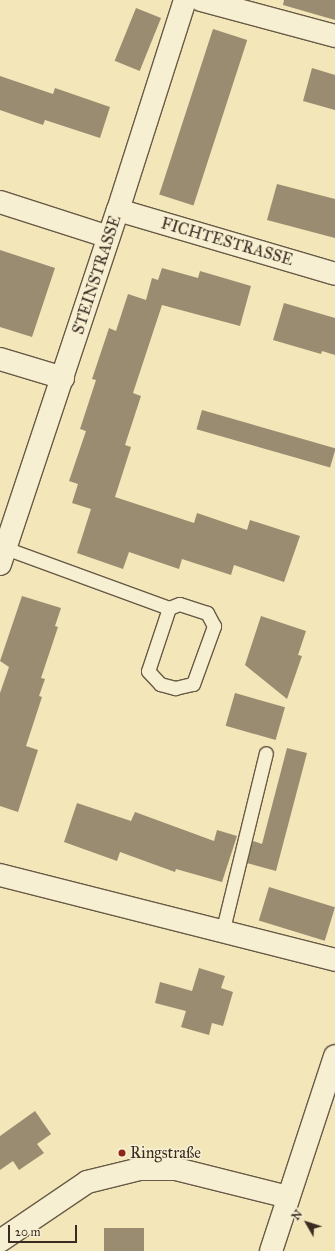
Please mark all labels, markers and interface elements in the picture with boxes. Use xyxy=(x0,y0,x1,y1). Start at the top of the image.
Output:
street label: STEINSTRASSE xyxy=(69,213,125,337)
street label: FICHTESTRASSE xyxy=(159,214,295,270)
place label: Ringstraße xyxy=(130,1143,201,1163)
marker: Ringstraße xyxy=(117,1148,127,1158)
north arrow xyxy=(287,1203,327,1243)
text: N xyxy=(289,1207,305,1223)
scale bar xyxy=(10,1217,79,1243)
text: 20 m xyxy=(15,1225,41,1239)

